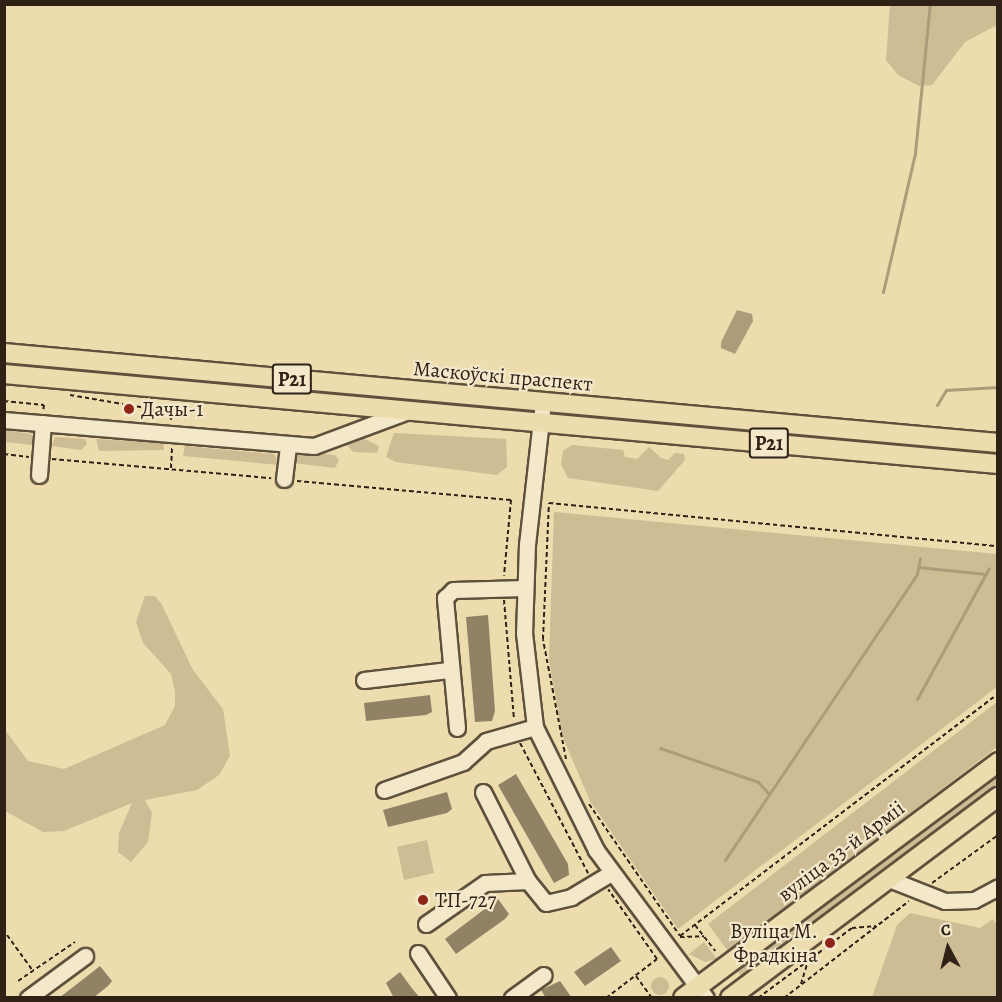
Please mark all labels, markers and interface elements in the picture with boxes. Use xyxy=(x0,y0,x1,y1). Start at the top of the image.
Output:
street label: Маскоўскі праспект xyxy=(412,356,594,396)
road number: Р21 xyxy=(271,362,313,396)
place label: Дачы-1 xyxy=(141,396,203,422)
marker: Дачы-1 xyxy=(122,402,136,416)
road number: Р21 xyxy=(748,426,790,460)
street label: вуліца 33-й Арміі xyxy=(773,795,909,907)
place label: ТП-727 xyxy=(435,887,496,913)
marker: ТП-727 xyxy=(416,893,430,907)
place label: Вуліца М. Фрадкіна xyxy=(730,918,818,968)
north arrow xyxy=(918,918,978,978)
text: С xyxy=(940,919,952,942)
marker: Вуліца М. Фрадкіна xyxy=(823,936,837,950)

